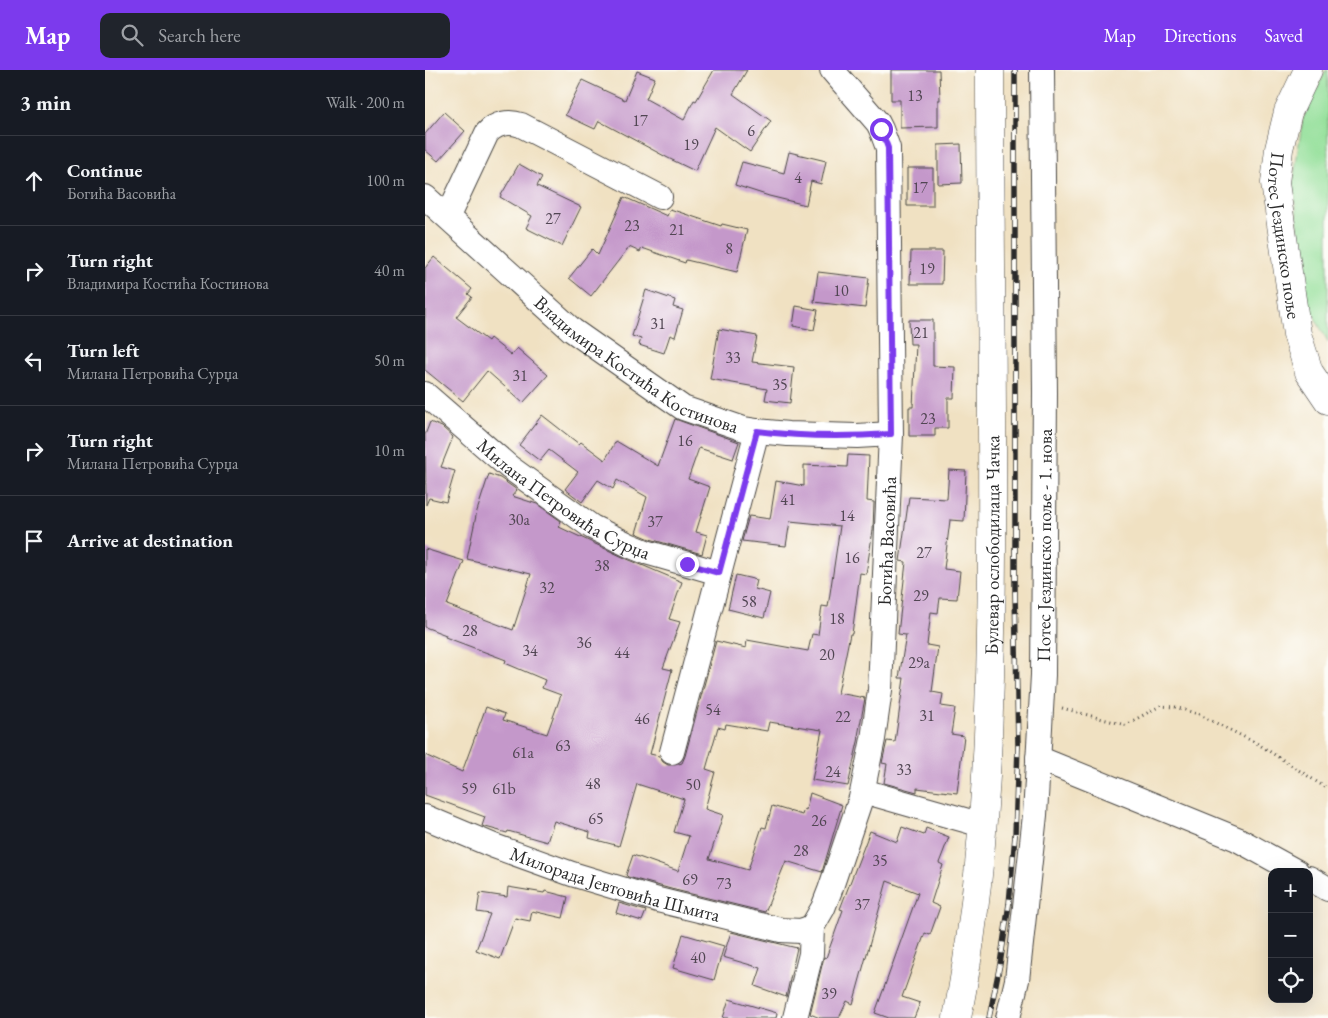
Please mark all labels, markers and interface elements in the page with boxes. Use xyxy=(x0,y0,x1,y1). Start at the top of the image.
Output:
search box xyxy=(100,13,450,58)
text: Map xyxy=(25,20,70,51)
icon: search xyxy=(118,21,146,49)
text: Search here xyxy=(158,23,241,48)
text: Map xyxy=(1104,24,1136,47)
text: Directions xyxy=(1164,24,1236,47)
text: Saved xyxy=(1264,24,1303,47)
house number: 13 xyxy=(907,85,923,106)
text: 3 min xyxy=(20,89,71,116)
text: Walk · 200 m xyxy=(326,92,405,113)
house number: 17 xyxy=(632,110,648,131)
route start xyxy=(870,118,893,141)
house number: 6 xyxy=(747,120,755,141)
house number: 19 xyxy=(683,134,699,155)
street label: Потес Јездинско поље xyxy=(1262,151,1307,321)
text: Continue xyxy=(67,158,142,183)
icon: ahead xyxy=(20,167,48,195)
house number: 4 xyxy=(794,167,802,188)
text: 100 m xyxy=(366,170,405,191)
house number: 17 xyxy=(912,177,928,198)
text: Богића Васовића xyxy=(67,183,176,204)
house number: 27 xyxy=(545,208,561,229)
house number: 23 xyxy=(624,215,640,236)
house number: 21 xyxy=(669,219,685,240)
house number: 8 xyxy=(725,238,733,259)
text: Turn right xyxy=(67,248,153,273)
icon: right xyxy=(20,257,48,285)
house number: 19 xyxy=(919,258,935,279)
text: 40 m xyxy=(374,260,405,281)
text: Владимира Костића Костинова xyxy=(67,273,269,294)
house number: 10 xyxy=(833,280,849,301)
street label: Владимира Костића Костинова xyxy=(529,290,742,439)
house number: 31 xyxy=(650,313,666,334)
house number: 21 xyxy=(913,322,929,343)
text: Turn left xyxy=(67,338,139,363)
icon: left xyxy=(20,347,48,375)
house number: 33 xyxy=(725,347,741,368)
text: 50 m xyxy=(374,350,405,371)
text: Милана Петровића Сурџа xyxy=(67,363,238,384)
house number: 31 xyxy=(512,365,528,386)
house number: 35 xyxy=(772,374,788,395)
house number: 23 xyxy=(920,408,936,429)
text: Turn right xyxy=(67,428,153,453)
street label: Потес Јездинско поље - 1. нова xyxy=(1031,428,1057,662)
house number: 16 xyxy=(677,430,693,451)
street label: Милана Петровића Сурџа xyxy=(472,433,654,565)
street label: Булевар ослободилаца Чачка xyxy=(978,435,1005,655)
icon: right xyxy=(20,437,48,465)
text: 10 m xyxy=(374,440,405,461)
text: Милана Петровића Сурџа xyxy=(67,453,238,474)
street label: Богића Васовића xyxy=(871,475,902,607)
house number: 41 xyxy=(780,489,796,510)
house number: 14 xyxy=(839,505,855,526)
house number: 30a xyxy=(508,509,530,530)
house number: 37 xyxy=(647,511,663,532)
icon: arrive xyxy=(20,527,48,555)
text: Arrive at destination xyxy=(67,528,233,553)
house number: 27 xyxy=(916,542,932,563)
house number: 16 xyxy=(844,547,860,568)
route end xyxy=(676,553,699,576)
house number: 38 xyxy=(594,555,610,576)
house number: 32 xyxy=(539,577,555,598)
house number: 29 xyxy=(913,585,929,606)
house number: 58 xyxy=(741,591,757,612)
house number: 18 xyxy=(829,608,845,629)
house number: 28 xyxy=(462,620,478,641)
house number: 36 xyxy=(576,632,592,653)
house number: 34 xyxy=(522,640,538,661)
house number: 44 xyxy=(614,642,630,663)
house number: 20 xyxy=(819,644,835,665)
house number: 29a xyxy=(908,652,930,673)
house number: 54 xyxy=(705,699,721,720)
house number: 31 xyxy=(919,705,935,726)
house number: 22 xyxy=(835,706,851,727)
house number: 46 xyxy=(634,708,650,729)
house number: 63 xyxy=(555,735,571,756)
house number: 61a xyxy=(512,742,534,763)
house number: 33 xyxy=(896,759,912,780)
house number: 24 xyxy=(825,761,841,782)
house number: 48 xyxy=(585,773,601,794)
house number: 50 xyxy=(685,774,701,795)
house number: 59 xyxy=(461,778,477,799)
house number: 61b xyxy=(492,778,516,799)
house number: 65 xyxy=(588,808,604,829)
house number: 26 xyxy=(811,810,827,831)
street label: Милорада Јевтовића Шмита xyxy=(507,840,723,927)
house number: 28 xyxy=(793,840,809,861)
house number: 35 xyxy=(872,850,888,871)
map controls xyxy=(1268,868,1313,1003)
button: + xyxy=(1268,868,1313,913)
house number: 69 xyxy=(682,869,698,890)
house number: 73 xyxy=(716,873,732,894)
house number: 37 xyxy=(854,894,870,915)
button: − xyxy=(1268,913,1313,958)
house number: 40 xyxy=(690,947,706,968)
button: locate xyxy=(1268,958,1313,1003)
house number: 39 xyxy=(821,983,837,1004)

